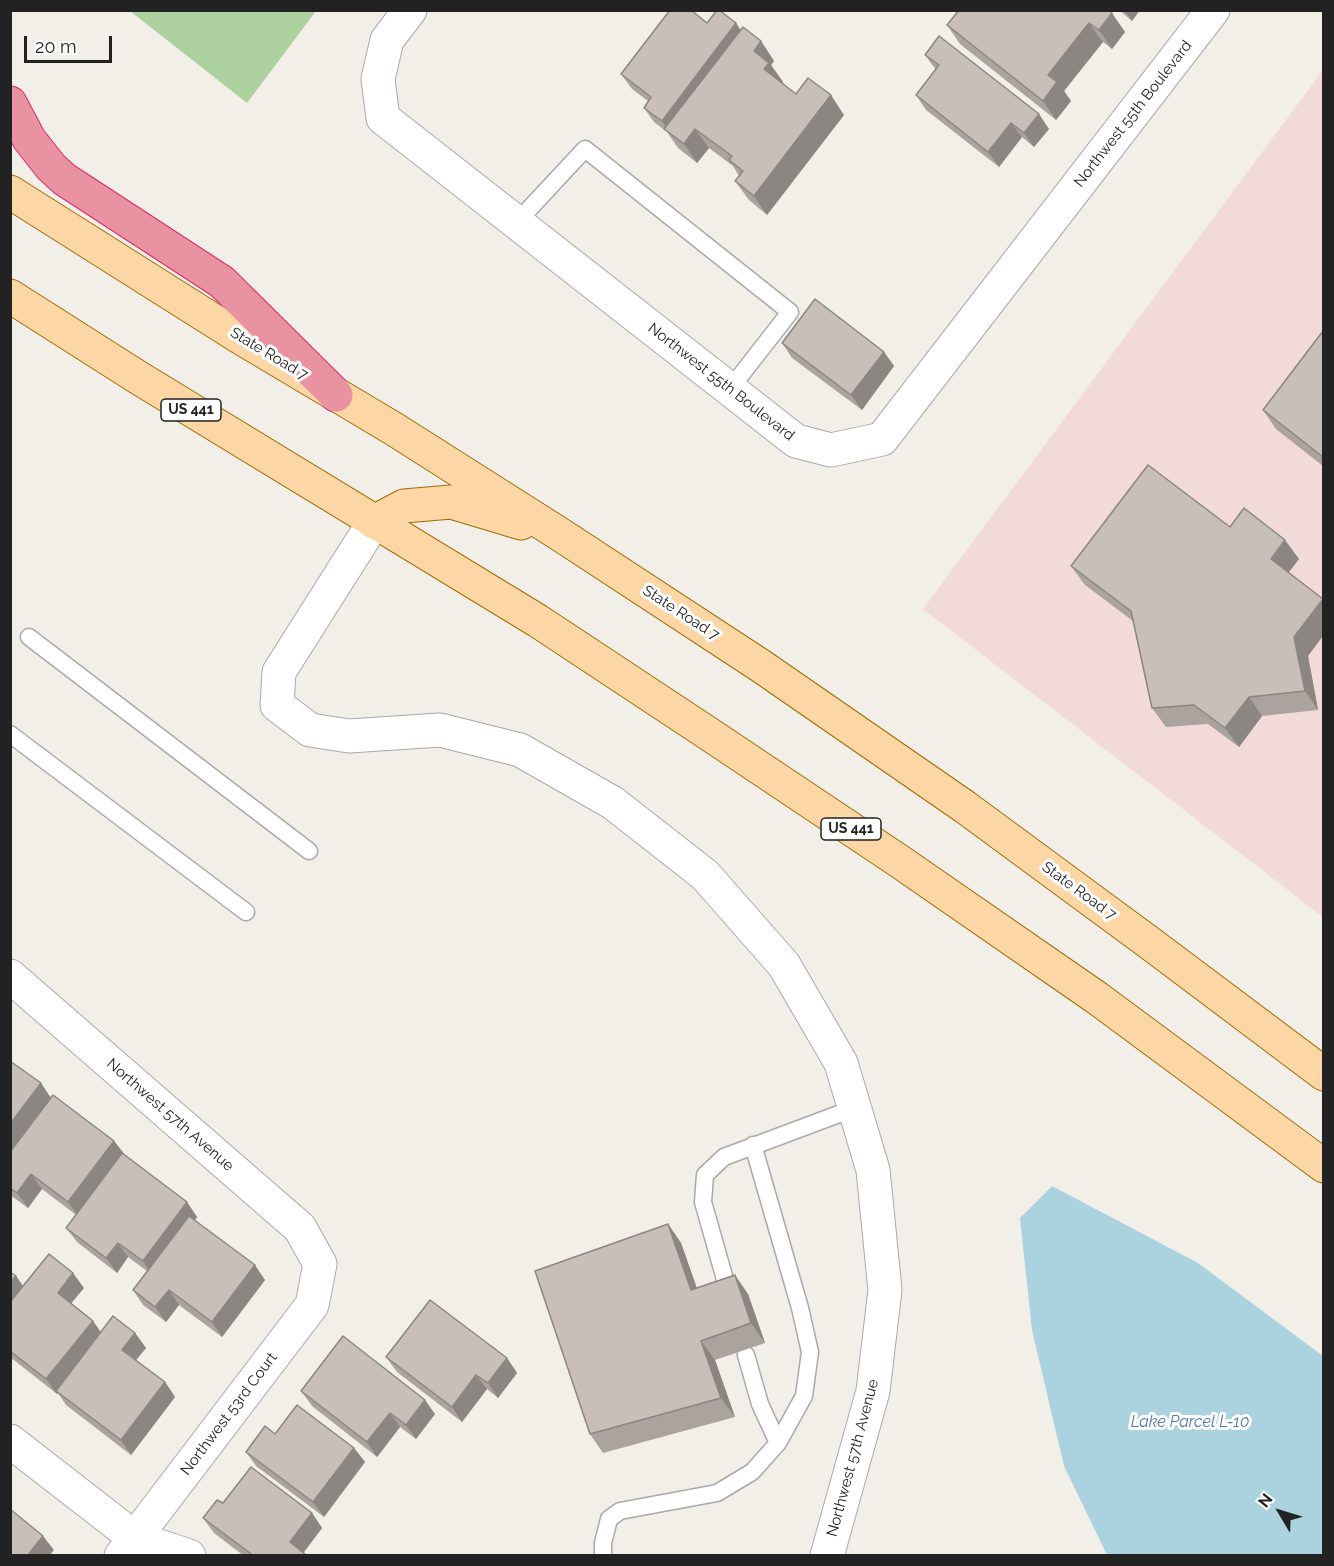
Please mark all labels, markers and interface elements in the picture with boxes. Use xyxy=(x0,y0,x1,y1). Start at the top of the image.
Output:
scale bar xyxy=(27,24,116,62)
text: 20 m xyxy=(35,36,77,57)
street label: Northwest 55th Boulevard xyxy=(1070,37,1196,191)
street label: Northwest 55th Boulevard xyxy=(644,319,798,445)
street label: State Road 7 xyxy=(227,324,311,384)
road number: US 441 xyxy=(161,399,221,421)
street label: State Road 7 xyxy=(639,582,723,644)
road number: US 441 xyxy=(821,818,881,840)
street label: State Road 7 xyxy=(1038,858,1120,924)
street label: Northwest 57th Avenue xyxy=(103,1055,237,1175)
street label: Northwest 53rd Court xyxy=(177,1349,281,1479)
street label: Northwest 57th Avenue xyxy=(823,1377,883,1539)
water label: Lake Parcel L-10 xyxy=(1131,1412,1249,1432)
north arrow xyxy=(1250,1482,1310,1542)
text: N xyxy=(1254,1490,1277,1511)

